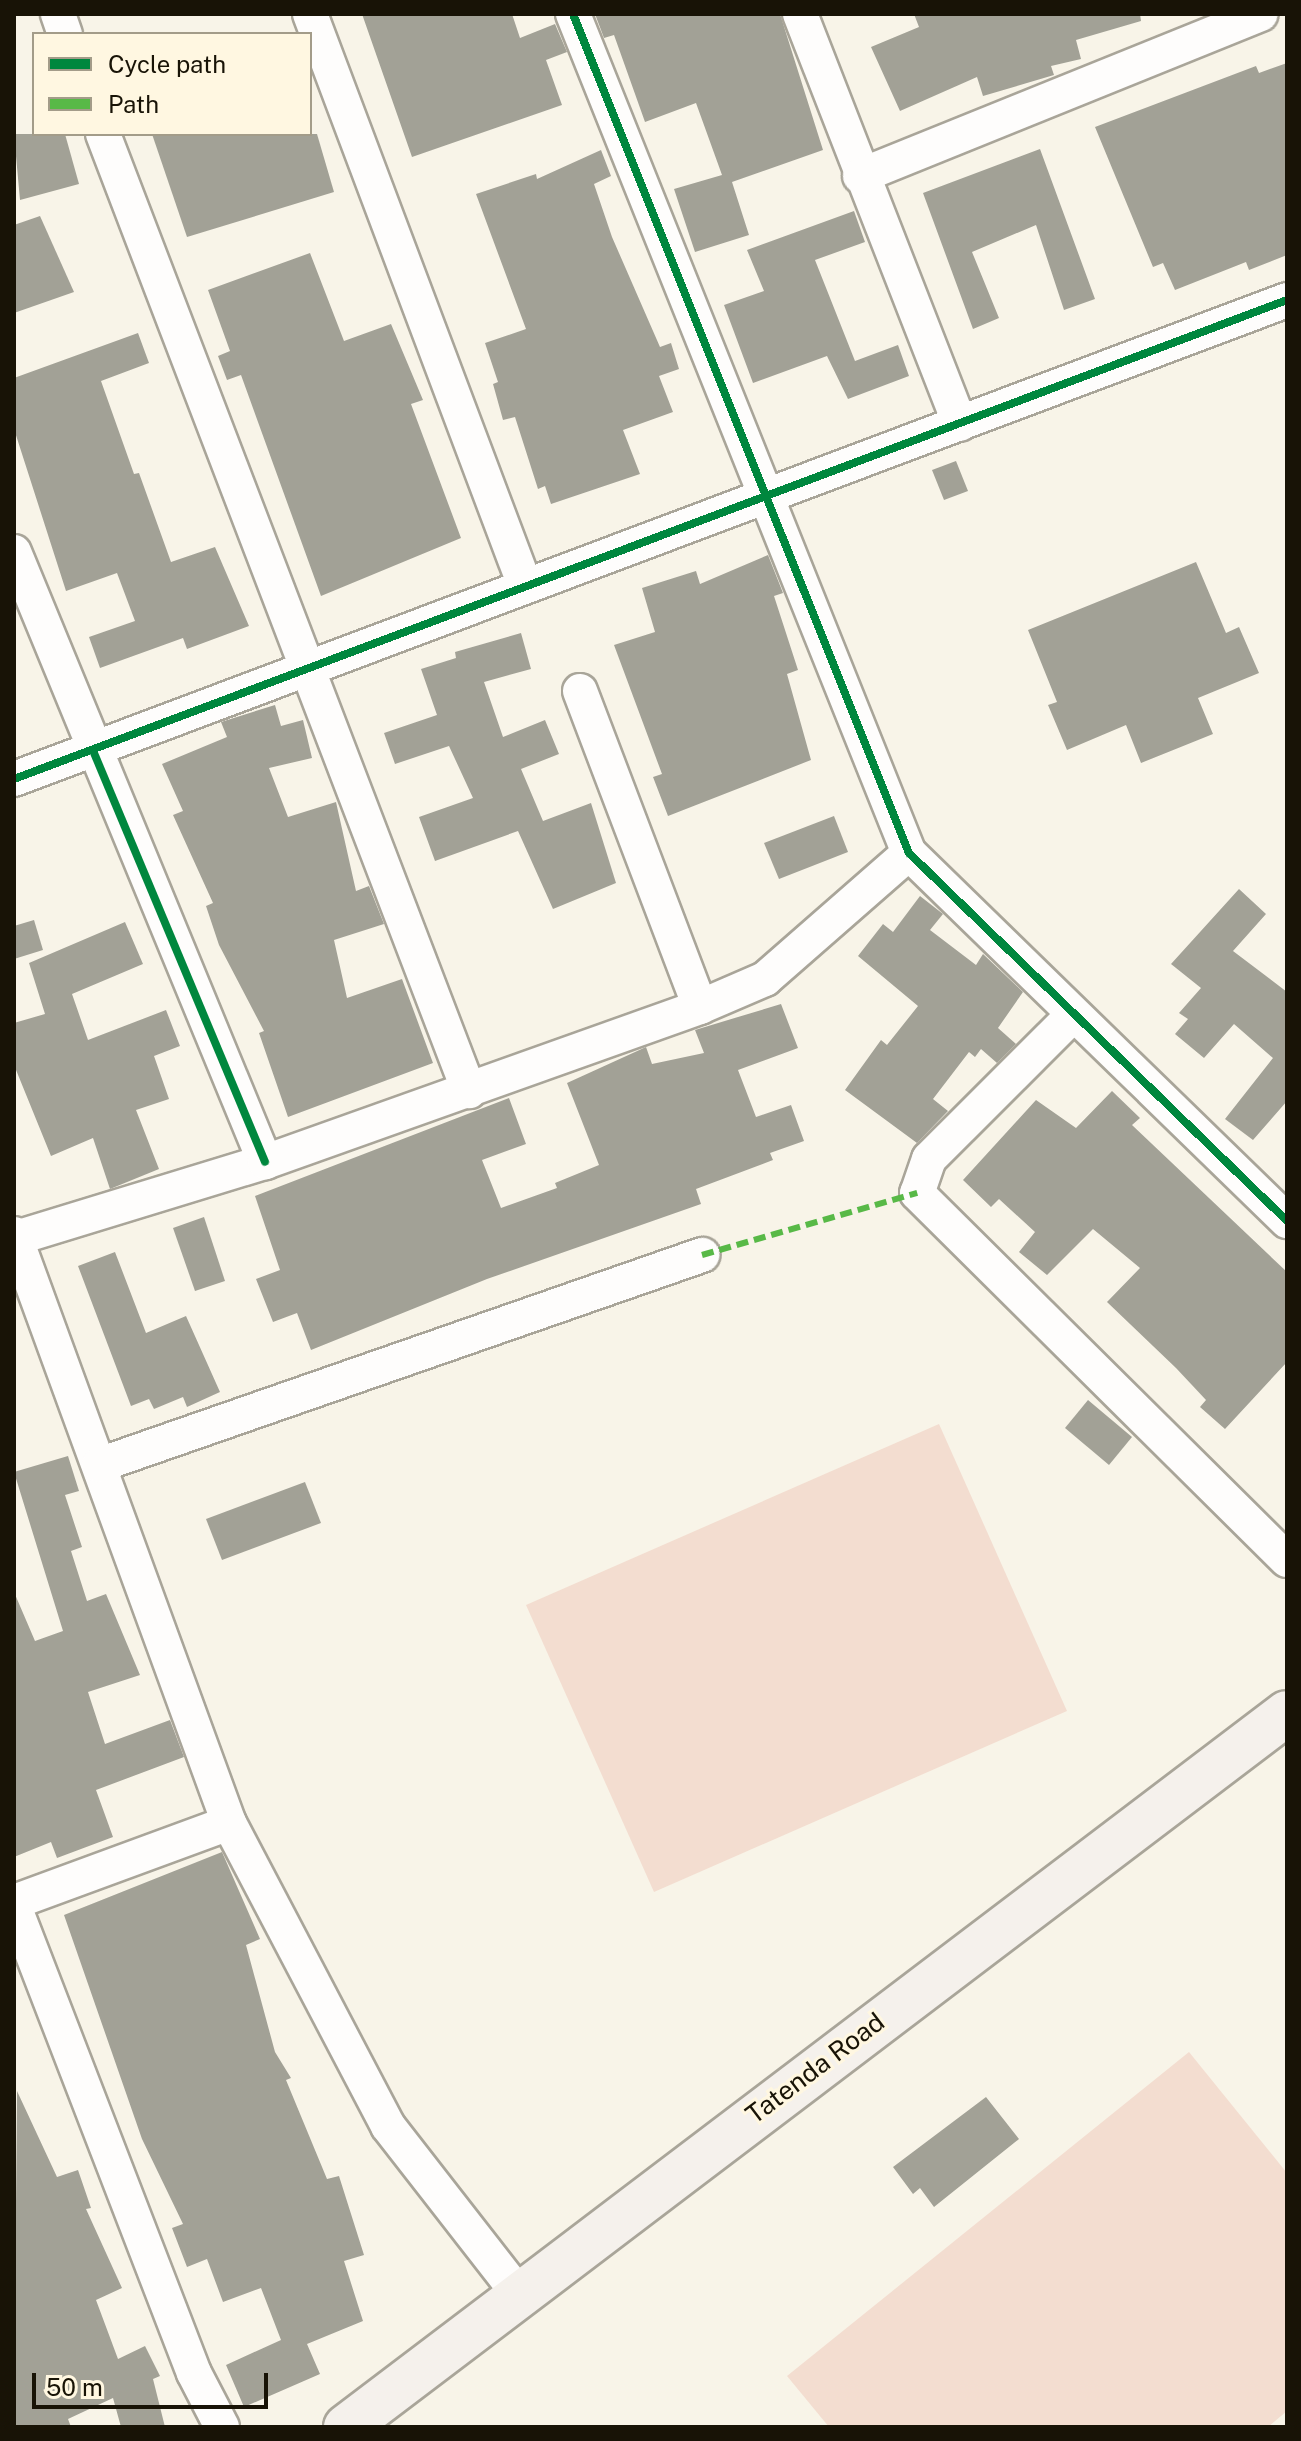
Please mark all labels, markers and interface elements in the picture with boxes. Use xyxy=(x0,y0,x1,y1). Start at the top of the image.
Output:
legend xyxy=(32,32,312,136)
text: Cycle path xyxy=(108,50,226,78)
text: Path xyxy=(108,90,159,118)
street label: Tatenda Road xyxy=(740,2006,890,2130)
scale bar xyxy=(36,2357,272,2407)
text: 50 m xyxy=(46,2373,103,2401)

